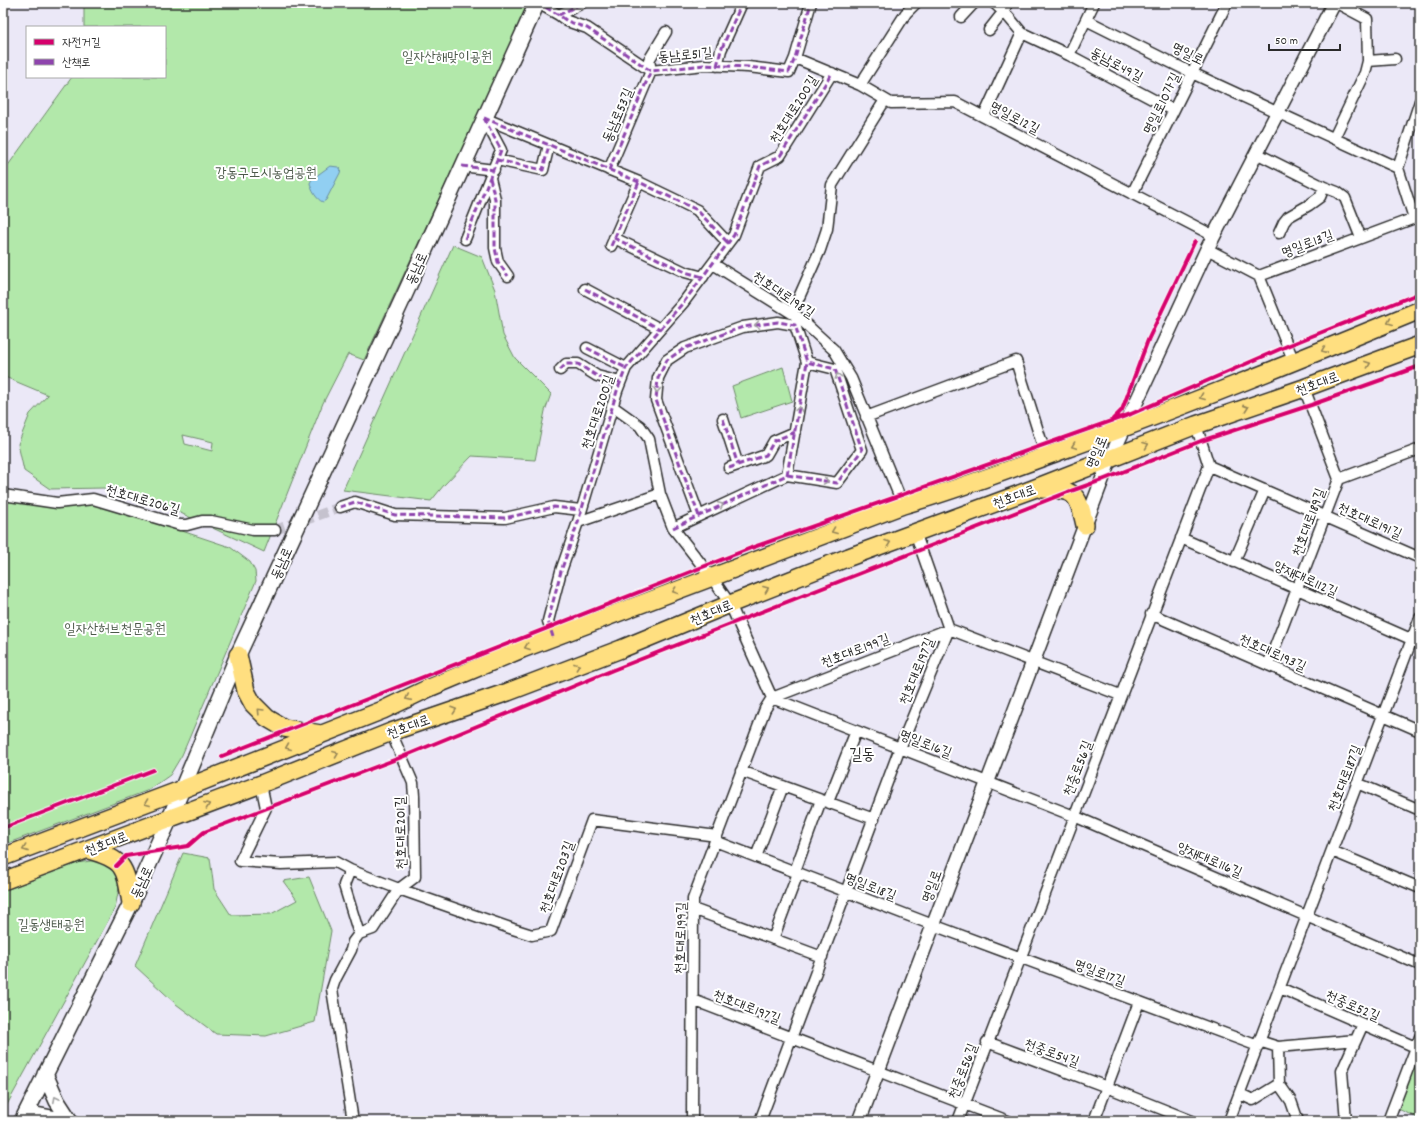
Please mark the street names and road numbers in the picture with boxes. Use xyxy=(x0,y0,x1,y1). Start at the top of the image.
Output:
street label: 명일로 xyxy=(1168,38,1207,71)
street label: 동남로49길 xyxy=(1086,43,1147,88)
street label: 동남로51길 xyxy=(657,44,714,68)
street label: 명일로10가길 xyxy=(1139,69,1187,138)
street label: 천호대로200길 xyxy=(766,71,824,148)
street label: 동남로53길 xyxy=(598,85,640,146)
street label: 명일로12길 xyxy=(985,97,1043,141)
street label: 명일로13길 xyxy=(1279,226,1337,264)
street label: 동남로 xyxy=(402,249,434,288)
street label: 천호대로198길 xyxy=(748,267,819,324)
street label: 천호대로 xyxy=(1293,368,1342,402)
street label: 천호대로200길 xyxy=(577,372,621,453)
street label: 명일로 xyxy=(1082,433,1114,472)
street label: 천호대로206길 xyxy=(103,481,183,521)
street label: 천호대로 xyxy=(990,481,1039,515)
street label: 천호대로189길 xyxy=(1288,485,1332,560)
street label: 천호대로191길 xyxy=(1334,499,1405,545)
street label: 동남로 xyxy=(267,544,299,583)
street label: 양재대로112길 xyxy=(1270,557,1341,603)
street label: 천호대로 xyxy=(687,596,736,632)
street label: 천호대로199길 xyxy=(818,629,894,674)
street label: 천호대로193길 xyxy=(1235,630,1310,678)
street label: 천호대로197길 xyxy=(895,634,941,708)
street label: 천호대로 xyxy=(384,711,433,745)
street label: 명일로16길 xyxy=(896,726,955,764)
street label: 천중로56길 xyxy=(1059,737,1099,800)
street label: 천호대로187길 xyxy=(1324,742,1368,815)
street label: 천호대로201길 xyxy=(391,795,413,870)
street label: 천호대로 xyxy=(82,827,131,862)
street label: 천호대로203길 xyxy=(535,838,581,917)
street label: 양재대로116길 xyxy=(1173,838,1246,884)
street label: 동남로 xyxy=(127,863,159,902)
street label: 명일로 xyxy=(918,867,948,906)
street label: 명일로18길 xyxy=(842,869,900,907)
street label: 천호대로199길 xyxy=(671,901,693,974)
street label: 명일로17길 xyxy=(1071,955,1129,993)
street label: 천호대로197길 xyxy=(709,986,784,1030)
street label: 천중로52길 xyxy=(1322,986,1383,1028)
street label: 천중로54길 xyxy=(1021,1035,1082,1073)
street label: 천중로56길 xyxy=(944,1040,984,1103)

